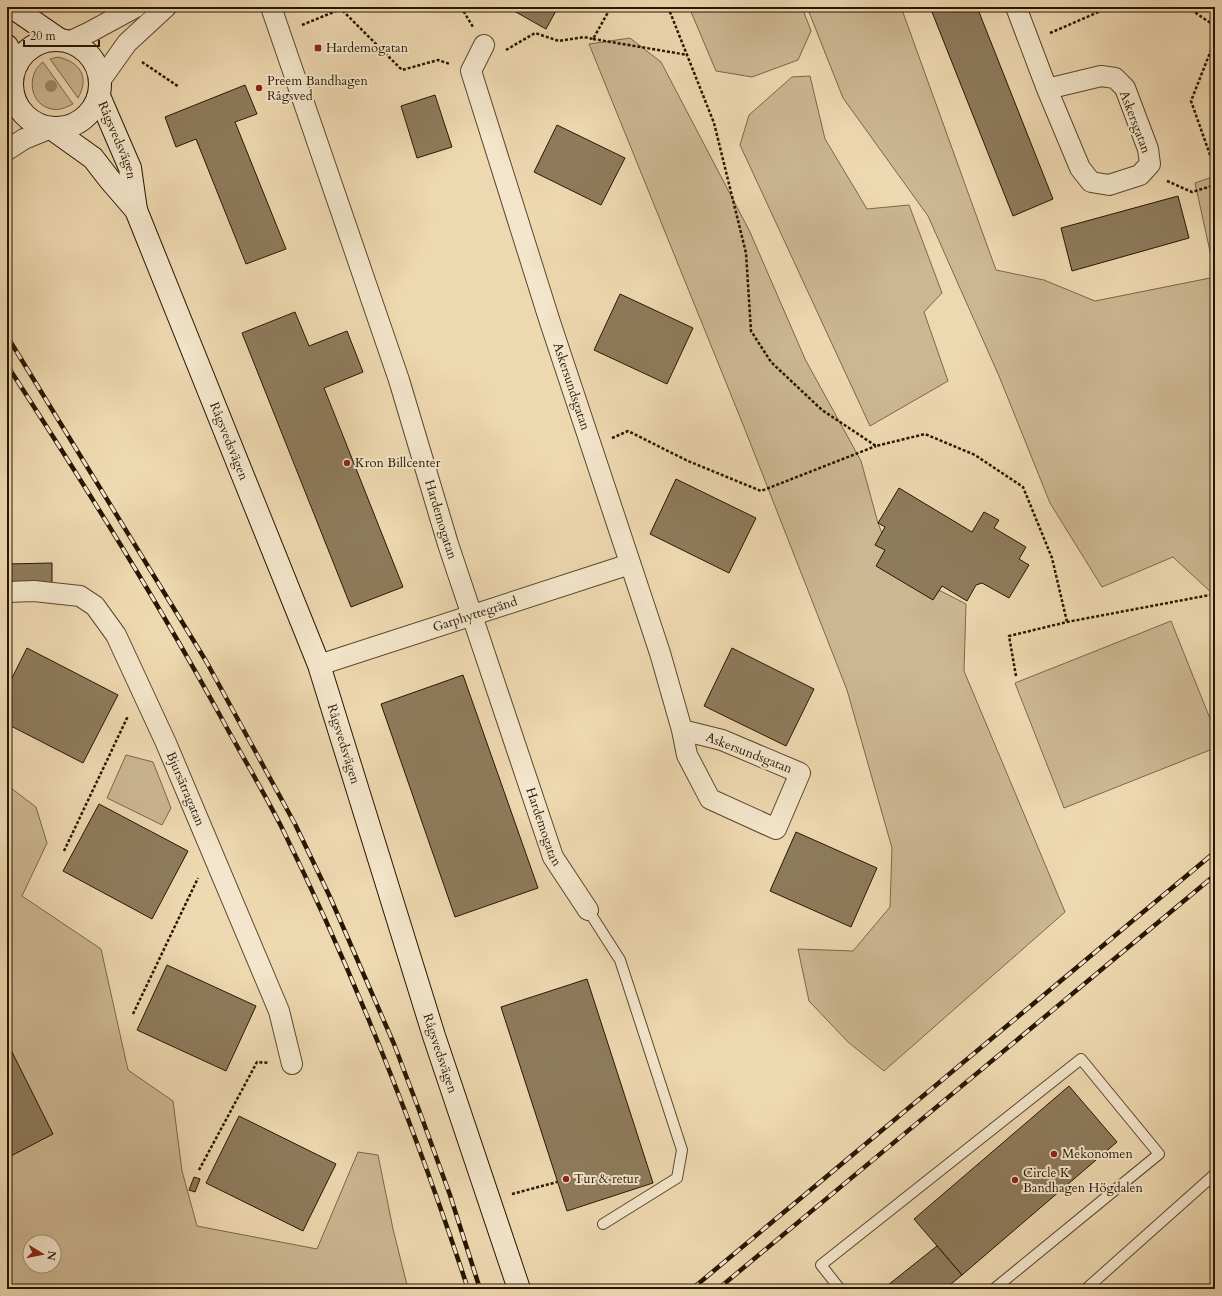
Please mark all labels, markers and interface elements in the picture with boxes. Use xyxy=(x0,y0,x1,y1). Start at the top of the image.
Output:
scale bar xyxy=(24,22,99,48)
text: 20 m xyxy=(30,28,57,44)
place label: Hardemogatan xyxy=(326,39,409,57)
marker: Hardemogatan xyxy=(313,43,323,53)
place label: Preem Bandhagen Rågsved xyxy=(267,72,368,105)
marker: Preem Bandhagen Rågsved xyxy=(254,83,264,93)
street label: Askersgatan xyxy=(1115,88,1155,156)
street label: Rågsvedsvägen xyxy=(93,98,141,181)
street label: Askersundsgatan xyxy=(548,340,595,433)
street label: Rågsvedsvägen xyxy=(205,399,253,484)
place label: Kron Billcenter xyxy=(355,454,441,472)
marker: Kron Billcenter xyxy=(342,458,352,468)
street label: Hardemogatan xyxy=(420,478,462,562)
street label: Garphyttegränd xyxy=(430,592,520,636)
street label: Rågsvedsvägen xyxy=(323,702,365,787)
street label: Askersundsgatan xyxy=(703,728,795,778)
street label: Bjursätragatan xyxy=(162,749,209,829)
street label: Hardemogatan xyxy=(521,785,566,870)
street label: Rågsvedsvägen xyxy=(419,1011,462,1096)
place label: Mekonomen xyxy=(1062,1145,1133,1163)
marker: Mekonomen xyxy=(1049,1149,1059,1159)
place label: Circle K Bandhagen Högdalen xyxy=(1023,1164,1144,1197)
place label: Tur & retur xyxy=(574,1170,639,1188)
marker: Tur & retur xyxy=(561,1174,571,1184)
marker: Circle K Bandhagen Högdalen xyxy=(1010,1175,1020,1185)
north arrow xyxy=(22,1234,62,1274)
text: N xyxy=(43,1250,60,1262)

